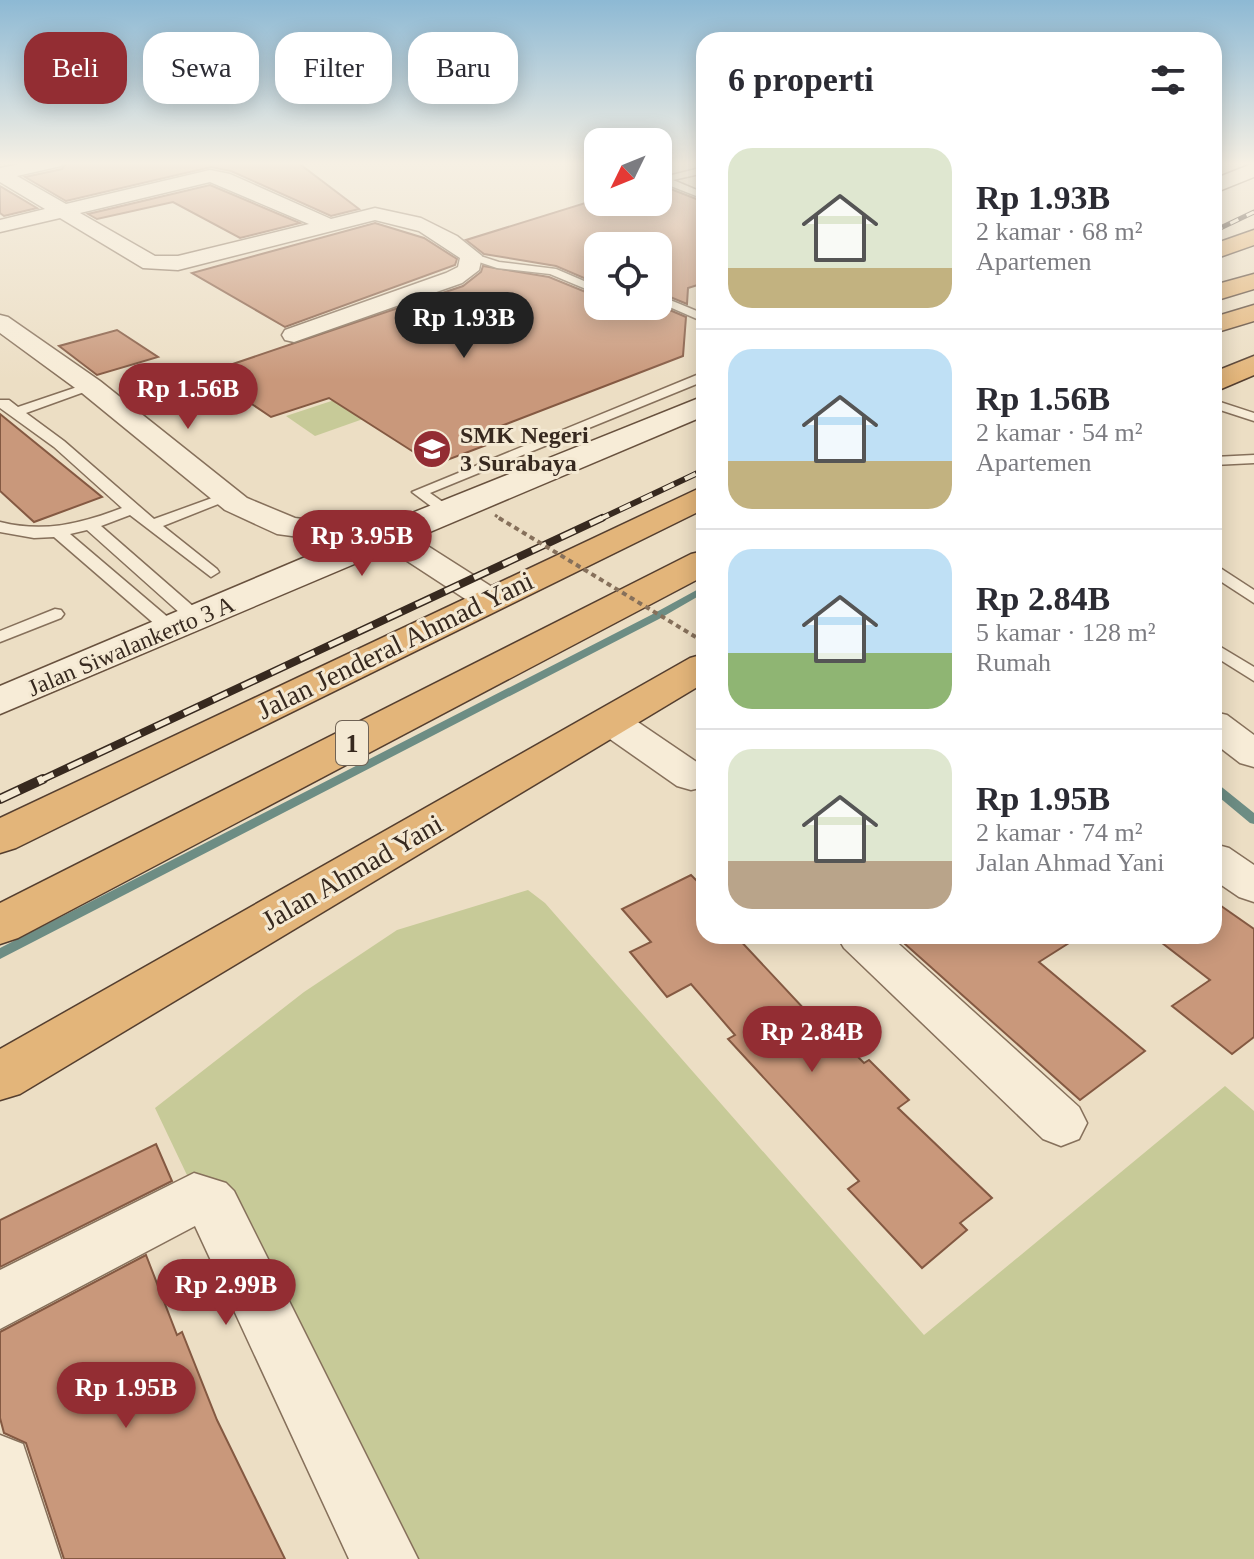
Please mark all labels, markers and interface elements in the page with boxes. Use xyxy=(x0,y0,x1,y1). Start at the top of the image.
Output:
chip: Beli xyxy=(24,32,127,104)
chip: Sewa xyxy=(143,32,259,104)
chip: Filter xyxy=(275,32,392,104)
chip: Baru xyxy=(408,32,518,104)
icon: filters xyxy=(1146,58,1190,102)
text: 6 properti xyxy=(728,61,874,98)
north arrow xyxy=(584,128,672,216)
map controls xyxy=(584,128,672,320)
text: Rp 1.93B xyxy=(976,179,1110,216)
icon: home xyxy=(792,180,888,276)
text: 2 kamar · 68 m² xyxy=(976,217,1143,246)
button: locate xyxy=(584,232,672,320)
text: Apartemen xyxy=(976,247,1092,276)
pin: Rp 1.93B xyxy=(381,292,547,360)
text: Rp 1.93B xyxy=(413,303,515,332)
pin: Rp 1.56B xyxy=(105,363,271,431)
text: Rp 1.56B xyxy=(137,374,239,403)
text: Rp 1.56B xyxy=(976,380,1110,417)
icon: home xyxy=(792,381,888,477)
text: 2 kamar · 54 m² xyxy=(976,418,1143,447)
place label: SMK Negeri 3 Surabaya xyxy=(460,422,589,476)
school or university icon: SMK Negeri 3 Surabaya xyxy=(411,428,453,470)
text: Apartemen xyxy=(976,448,1092,477)
pin: Rp 3.95B xyxy=(279,510,445,578)
text: Rp 3.95B xyxy=(311,521,413,550)
street label: Jalan Jenderal Ahmad Yani xyxy=(252,564,538,725)
text: Rp 2.84B xyxy=(976,580,1110,617)
icon: home xyxy=(792,581,888,677)
street label: Jalan Siwalankerto 3 A xyxy=(24,590,239,701)
text: 5 kamar · 128 m² xyxy=(976,618,1156,647)
text: Rumah xyxy=(976,648,1051,677)
road number: 1 xyxy=(336,721,368,765)
text: Rp 1.95B xyxy=(976,780,1110,817)
icon: home xyxy=(792,781,888,877)
street label: Jalan Ahmad Yani xyxy=(256,808,448,936)
text: 2 kamar · 74 m² xyxy=(976,818,1143,847)
text: Jalan Ahmad Yani xyxy=(976,848,1165,877)
pin: Rp 2.84B xyxy=(729,1006,895,1074)
text: Rp 2.84B xyxy=(761,1017,863,1046)
pin: Rp 2.99B xyxy=(143,1259,309,1327)
text: Rp 2.99B xyxy=(175,1270,277,1299)
pin: Rp 1.95B xyxy=(43,1362,209,1430)
text: Rp 1.95B xyxy=(75,1373,177,1402)

